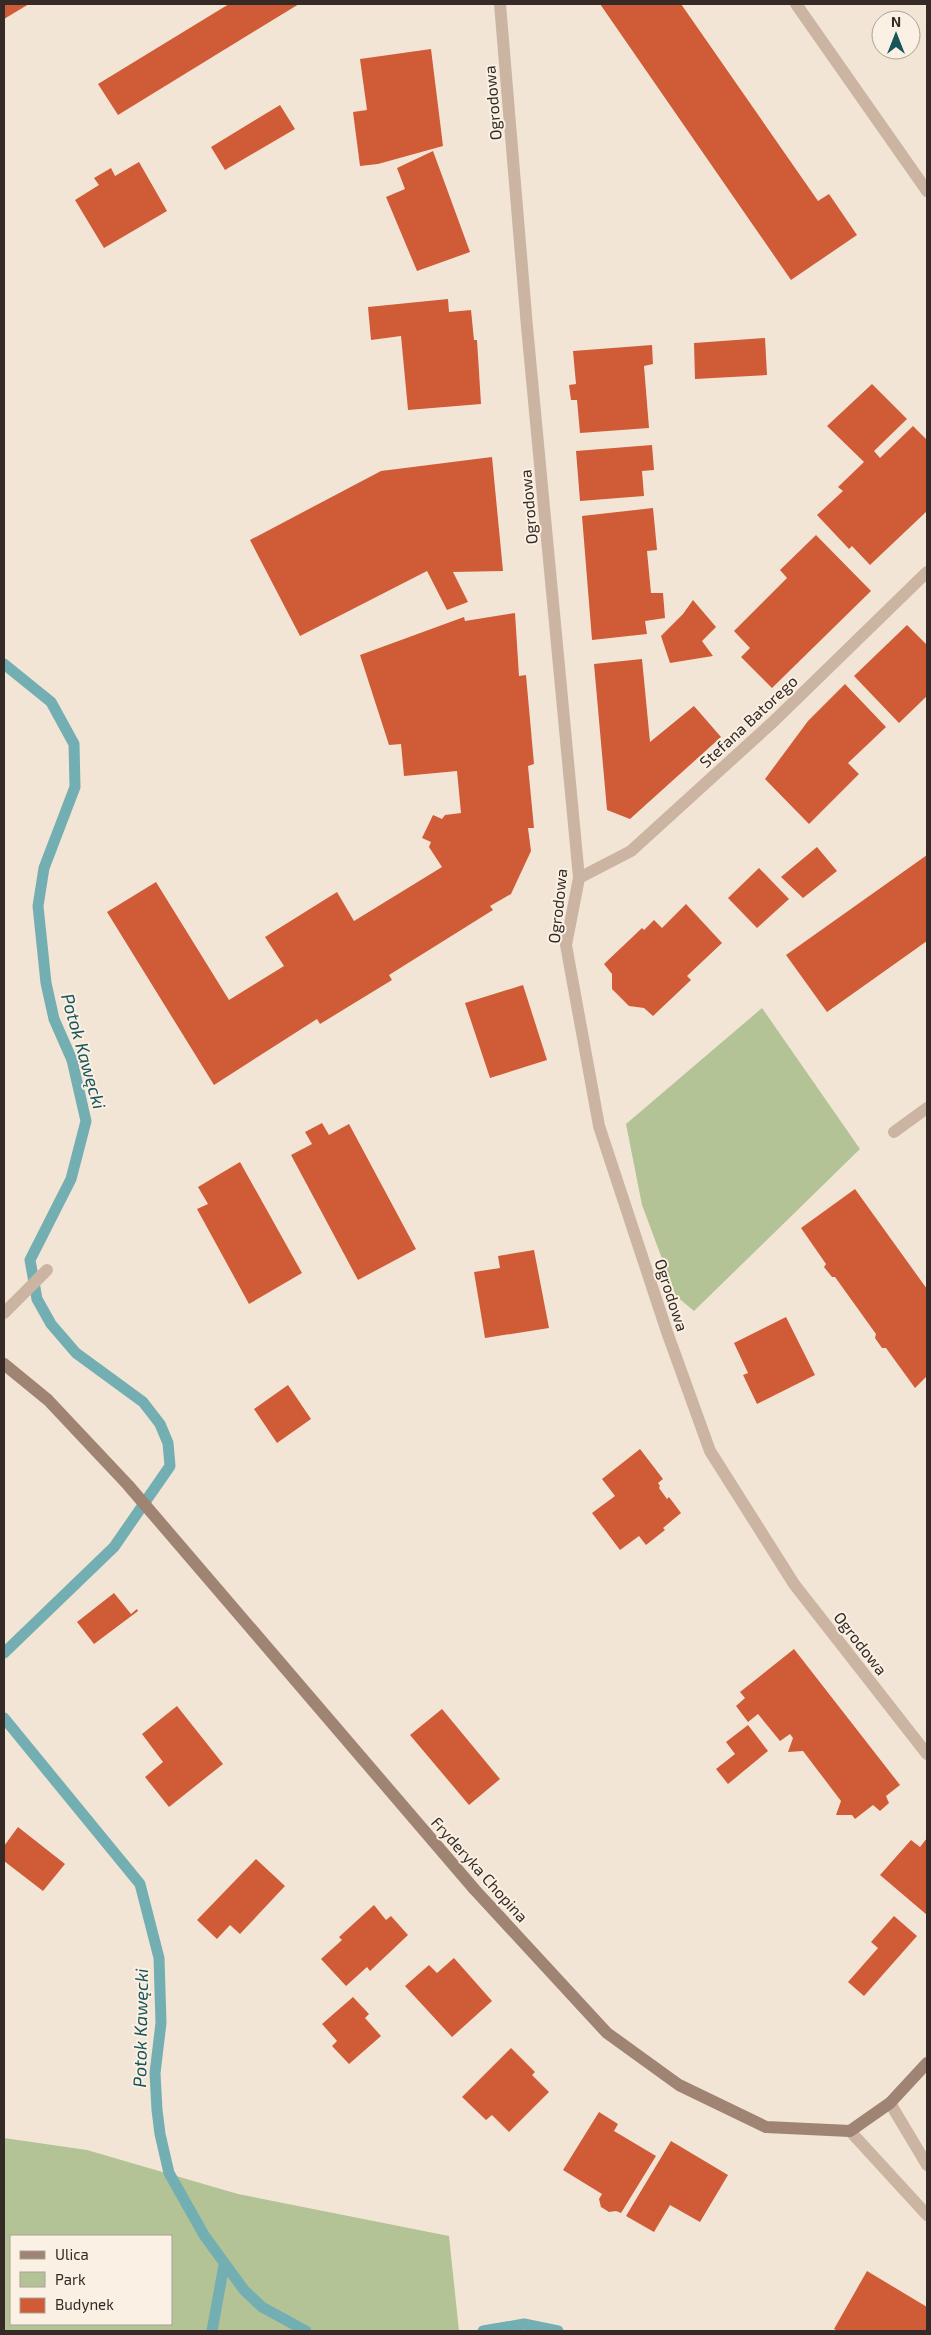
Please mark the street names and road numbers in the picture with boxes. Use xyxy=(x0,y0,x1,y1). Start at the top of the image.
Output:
street label: Ogrodowa xyxy=(479,65,505,141)
street label: Ogrodowa xyxy=(515,469,541,545)
street label: Stefana Batorego xyxy=(695,671,801,771)
street label: Ogrodowa xyxy=(544,868,570,944)
street label: Ogrodowa xyxy=(651,1256,693,1334)
street label: Ogrodowa xyxy=(830,1608,892,1678)
street label: Fryderyka Chopina xyxy=(428,1812,532,1926)

